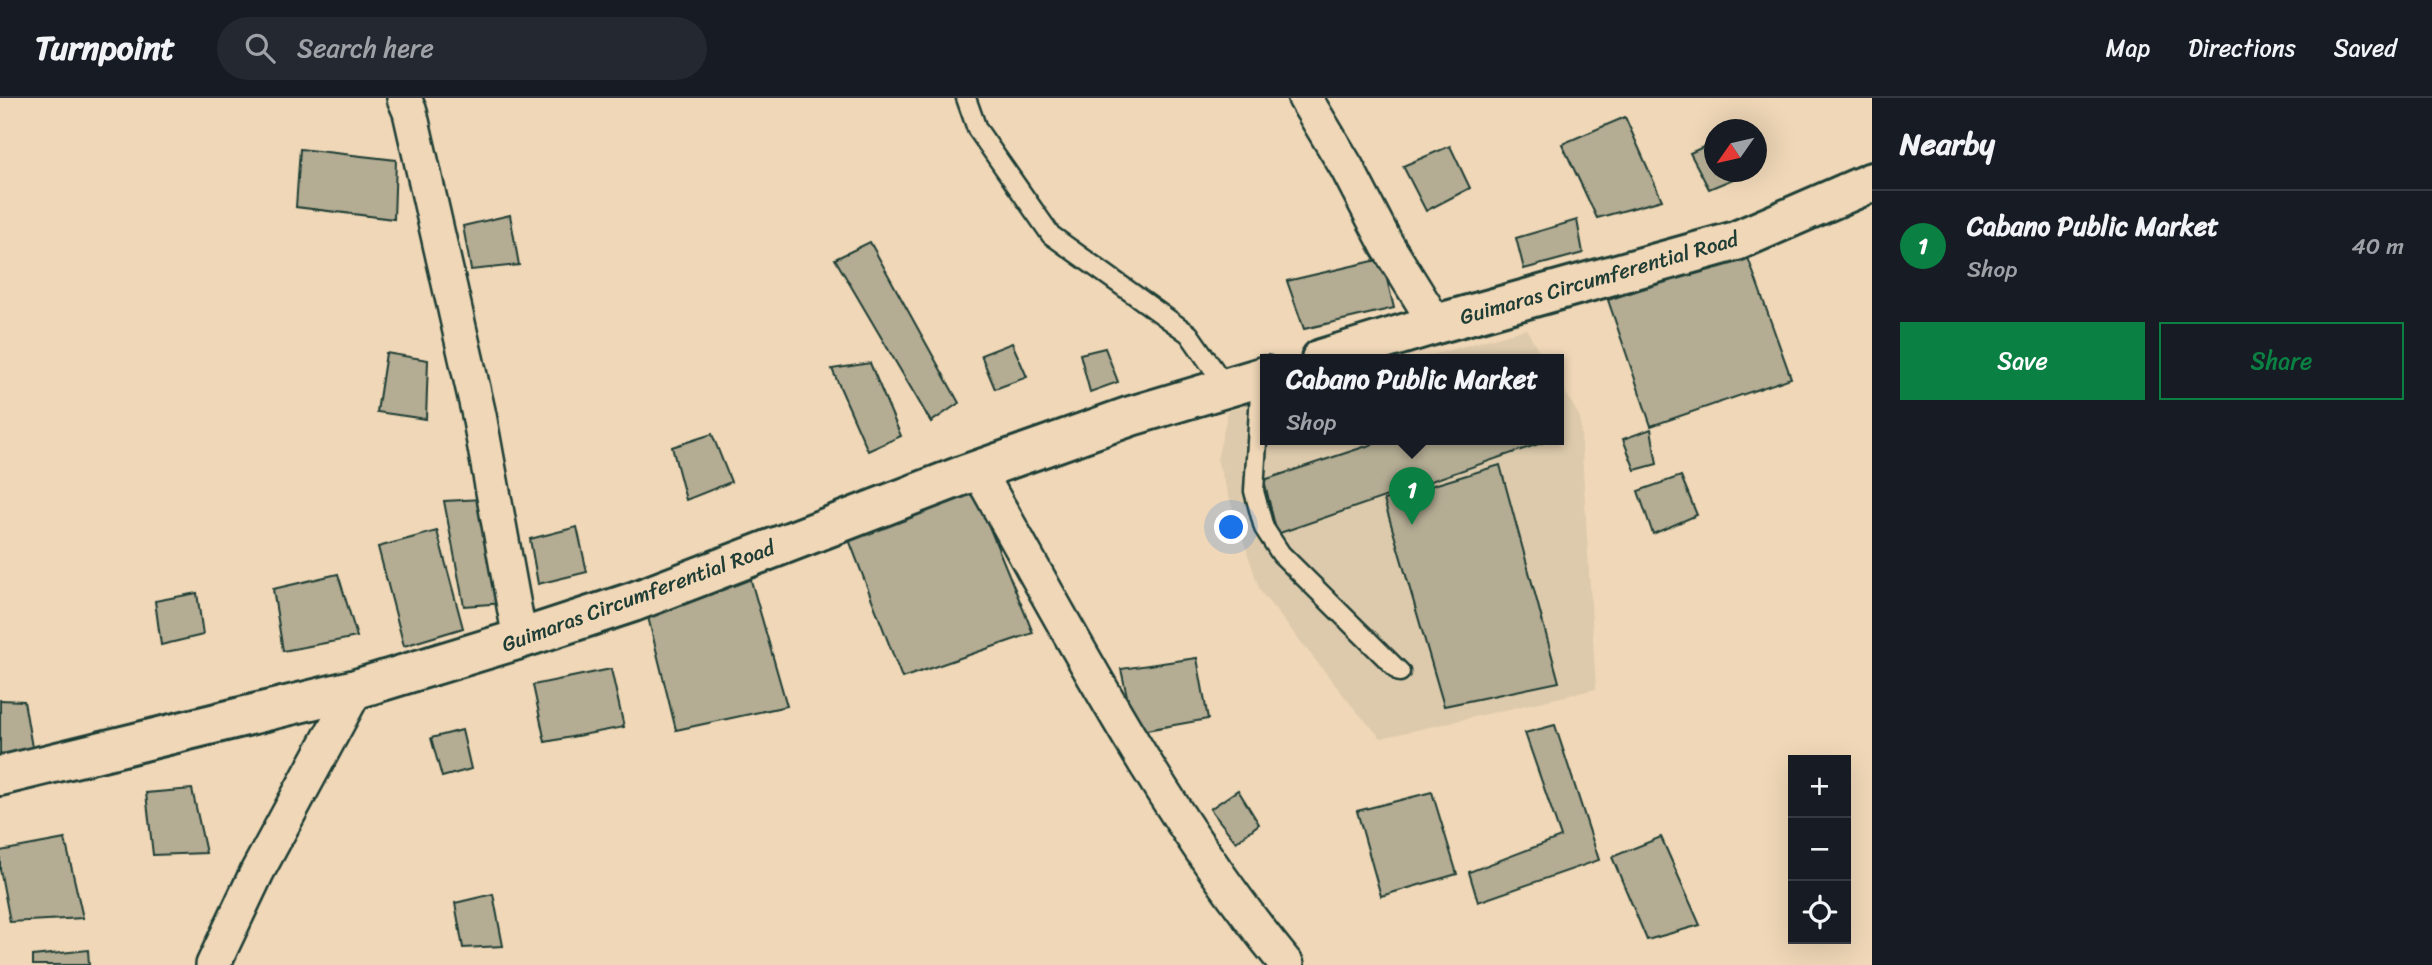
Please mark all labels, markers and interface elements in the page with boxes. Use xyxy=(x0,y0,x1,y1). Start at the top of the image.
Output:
search box xyxy=(217,17,707,80)
text: Turnpoint xyxy=(35,19,175,77)
text: Search here xyxy=(297,25,434,71)
text: Map xyxy=(2106,27,2150,69)
text: Directions xyxy=(2188,27,2296,69)
text: Saved xyxy=(2334,27,2397,69)
icon: search xyxy=(241,29,279,67)
text: Nearby xyxy=(1900,117,1995,171)
north arrow xyxy=(1704,119,1767,182)
text: Cabano Public Market xyxy=(1967,203,2219,249)
street label: Guimaras Circumferential Road xyxy=(1455,219,1745,336)
text: 1 xyxy=(1918,226,1928,267)
text: 40 m xyxy=(2351,226,2404,267)
text: Shop xyxy=(1967,249,2017,290)
button: Save xyxy=(1900,322,2145,400)
button: Share xyxy=(2159,322,2404,400)
popup xyxy=(1260,354,1564,445)
text: Cabano Public Market xyxy=(1286,356,1538,402)
text: Shop xyxy=(1286,402,1337,443)
pin: 1 xyxy=(1389,467,1435,525)
your location xyxy=(1214,510,1248,544)
street label: Guimaras Circumferential Road xyxy=(496,528,782,663)
map controls xyxy=(1788,755,1851,944)
button: + xyxy=(1788,755,1851,818)
button: − xyxy=(1788,818,1851,881)
button: locate xyxy=(1788,881,1851,944)

